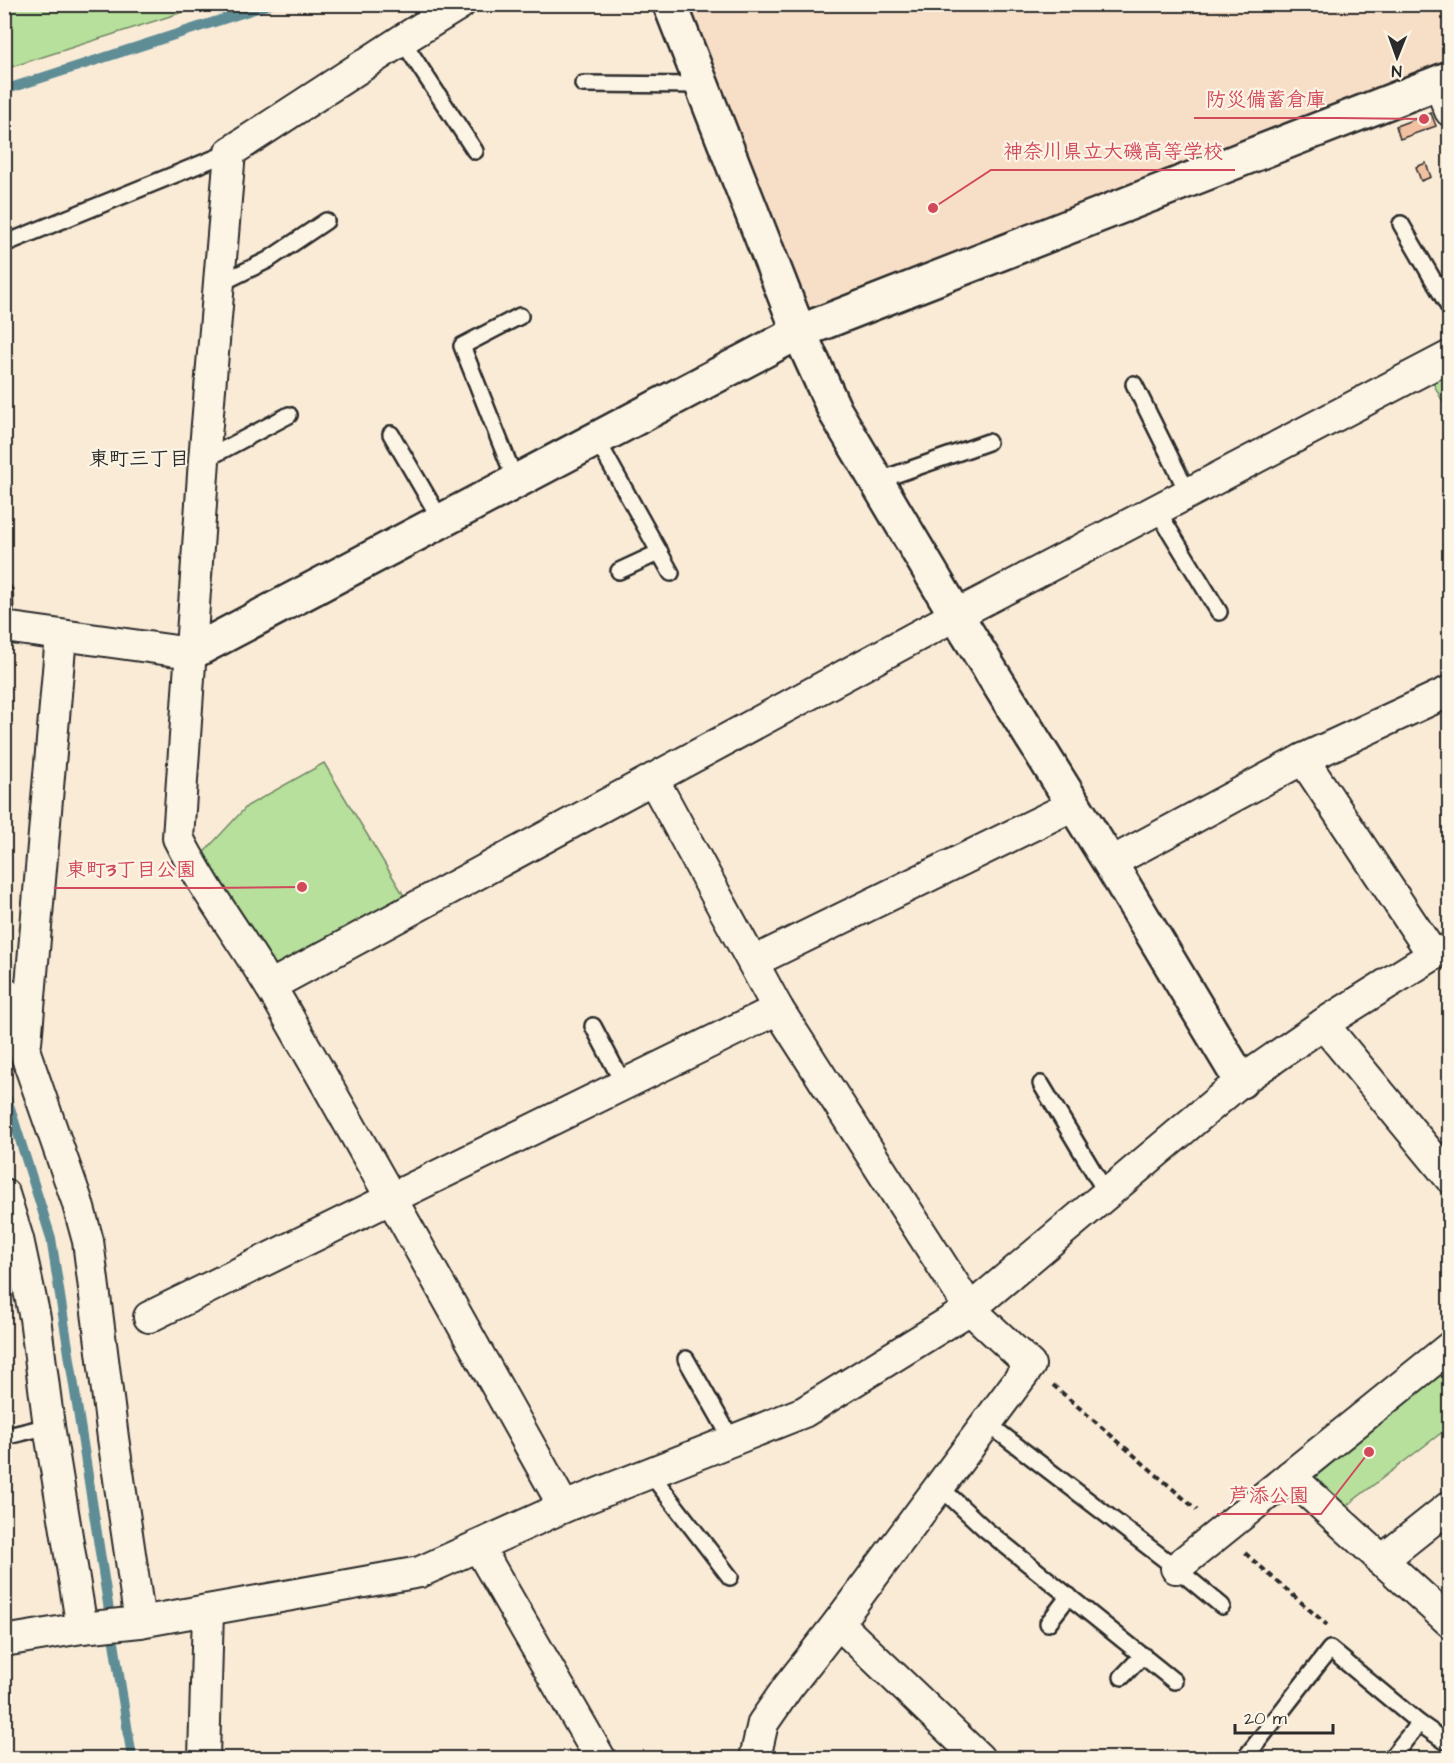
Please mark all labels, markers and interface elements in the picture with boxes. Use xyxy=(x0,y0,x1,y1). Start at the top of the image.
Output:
north arrow xyxy=(1367,27,1427,87)
text: N xyxy=(1392,60,1402,82)
callout: 防災備蓄倉庫 xyxy=(1194,80,1338,118)
text: 防災備蓄倉庫 xyxy=(1206,86,1326,114)
callout: 神奈川県立大磯高等学校 xyxy=(991,132,1235,170)
text: 神奈川県立大磯高等学校 xyxy=(1003,138,1223,166)
district label: 東町三丁目 xyxy=(89,445,189,473)
callout: 東町3丁目公園 xyxy=(54,850,208,888)
text: 東町3丁目公園 xyxy=(66,856,196,884)
callout: 芦添公園 xyxy=(1217,1476,1321,1514)
text: 芦添公園 xyxy=(1229,1482,1309,1510)
scale bar xyxy=(1235,1697,1332,1735)
text: 20 m xyxy=(1244,1706,1287,1731)

